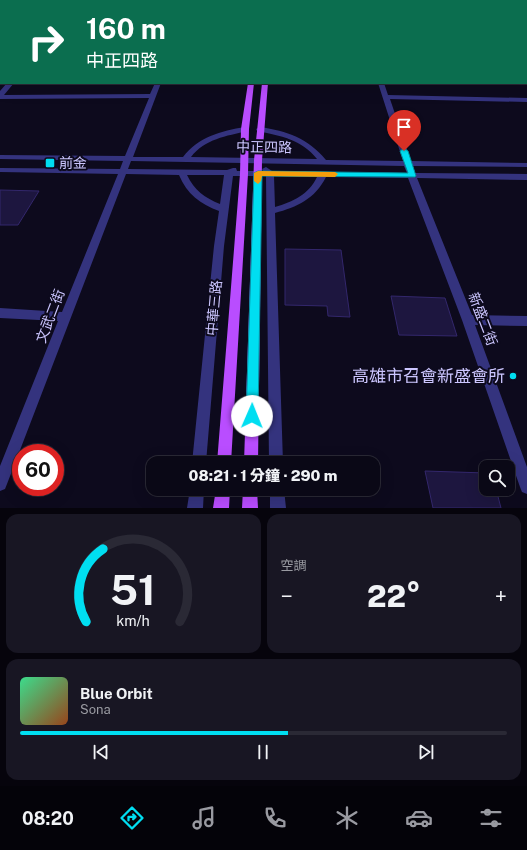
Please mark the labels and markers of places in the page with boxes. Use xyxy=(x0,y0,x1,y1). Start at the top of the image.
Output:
pin xyxy=(387,110,421,151)
place label: 前金 xyxy=(59,155,87,171)
marker: 前金 xyxy=(44,157,56,169)
place label: 高雄市召會新盛會所 xyxy=(352,366,505,386)
marker: 高雄市召會新盛會所 xyxy=(508,371,518,381)

